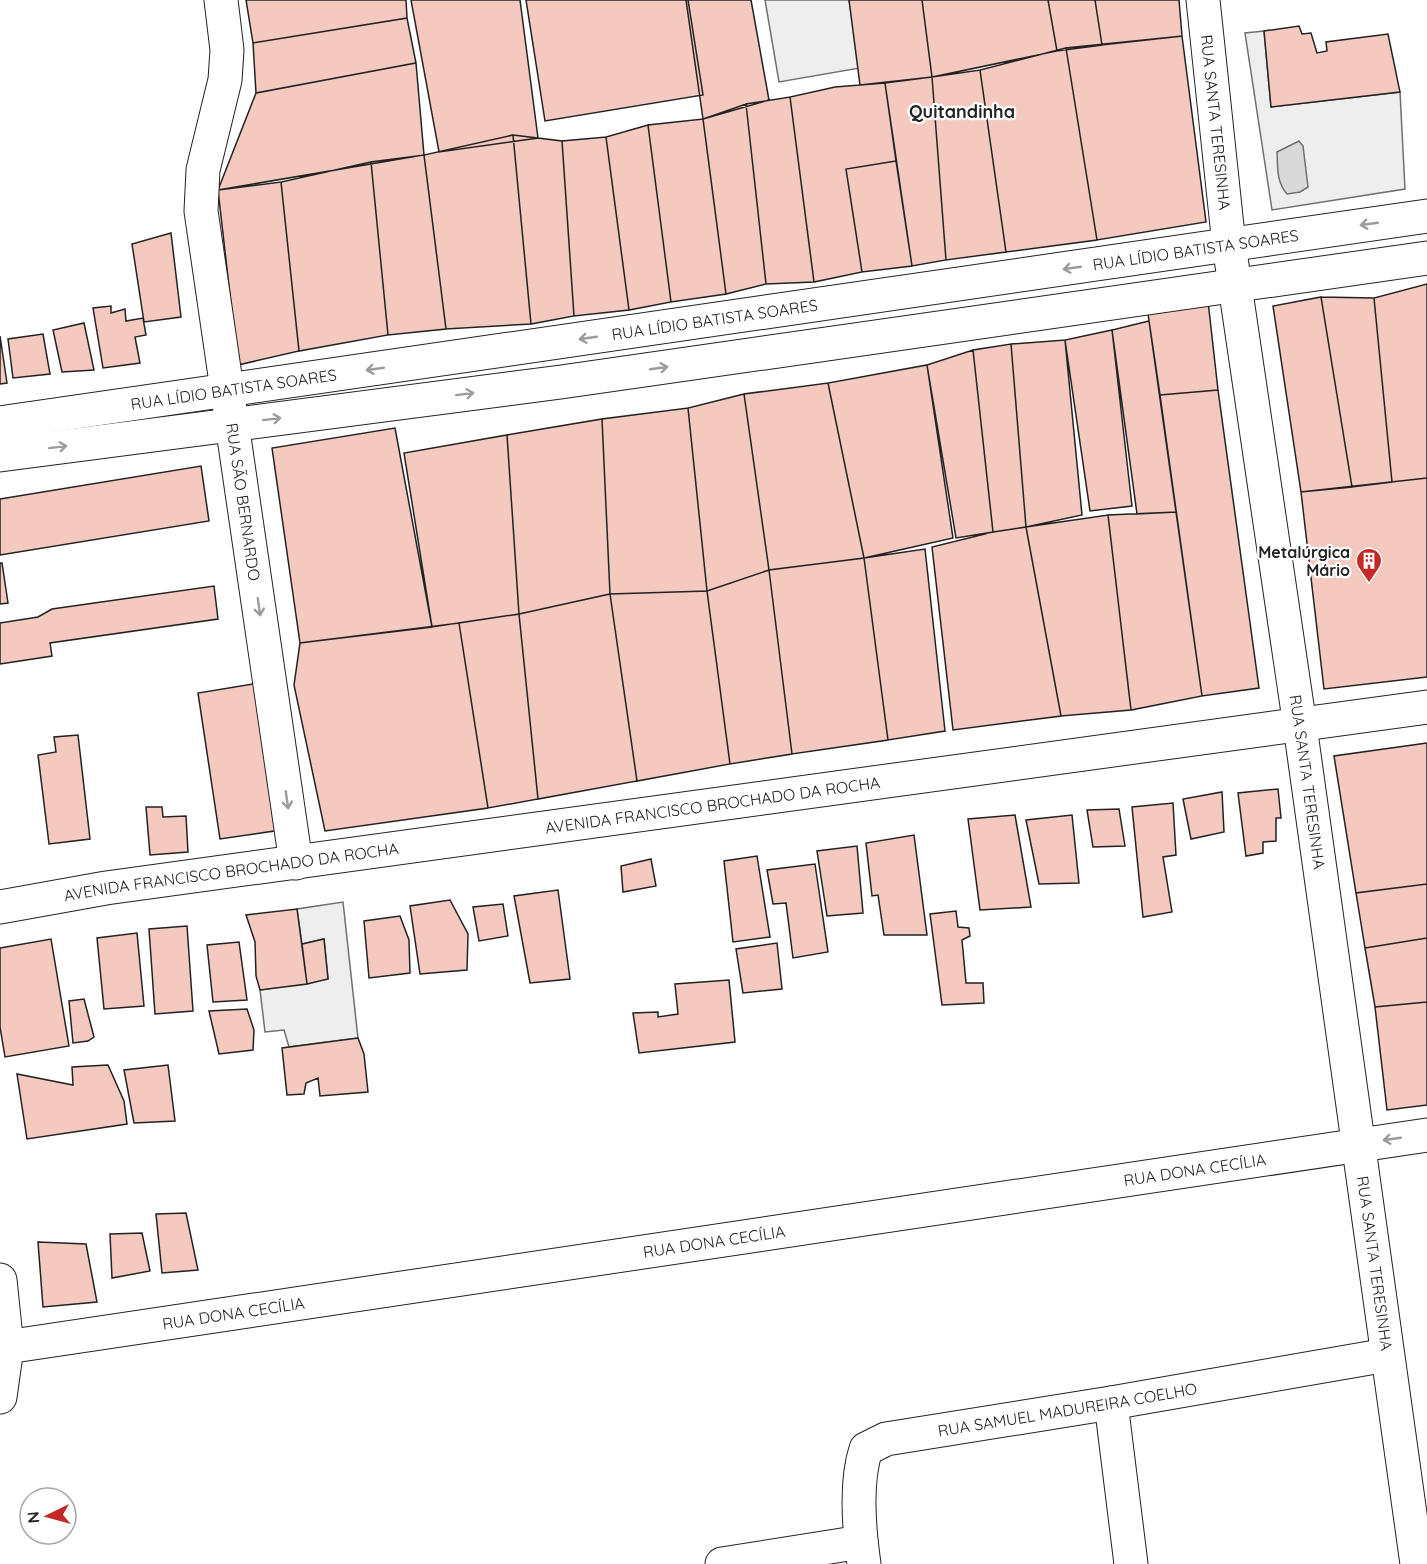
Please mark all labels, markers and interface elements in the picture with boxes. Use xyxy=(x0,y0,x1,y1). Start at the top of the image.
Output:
street label: RUA SANTA TERESINHA xyxy=(1197,34,1235,211)
district label: Quitandinha xyxy=(909,100,1015,123)
one-way arrow xyxy=(1360,219,1380,230)
street label: RUA LÍDIO BATISTA SOARES xyxy=(1091,225,1300,274)
one-way arrow xyxy=(1063,262,1083,273)
street label: RUA LÍDIO BATISTA SOARES xyxy=(610,295,819,344)
one-way arrow xyxy=(579,332,599,343)
one-way arrow xyxy=(648,362,668,373)
one-way arrow xyxy=(365,363,385,374)
street label: RUA LÍDIO BATISTA SOARES xyxy=(129,364,338,414)
one-way arrow xyxy=(455,388,475,399)
one-way arrow xyxy=(262,414,282,425)
street label: RUA SÃO BERNARDO xyxy=(222,421,265,582)
one-way arrow xyxy=(47,441,67,452)
place label: Metalúrgica Mário xyxy=(1258,542,1350,580)
building icon: Metalúrgica Mário xyxy=(1354,546,1384,584)
one-way arrow xyxy=(253,597,264,616)
street label: RUA SANTA TERESINHA xyxy=(1285,693,1330,871)
street label: AVENIDA FRANCISCO BROCHADO DA ROCHA xyxy=(544,772,881,838)
one-way arrow xyxy=(281,790,292,809)
street label: AVENIDA FRANCISCO BROCHADO DA ROCHA xyxy=(62,838,400,905)
one-way arrow xyxy=(1383,1134,1403,1145)
street label: RUA DONA CECÍLIA xyxy=(1122,1149,1267,1190)
street label: RUA SANTA TERESINHA xyxy=(1353,1174,1397,1352)
street label: RUA DONA CECÍLIA xyxy=(642,1221,787,1262)
street label: RUA DONA CECÍLIA xyxy=(161,1293,306,1334)
street label: RUA SAMUEL MADUREIRA COELHO xyxy=(936,1378,1199,1441)
north arrow xyxy=(18,1486,78,1546)
text: N xyxy=(23,1511,44,1524)

